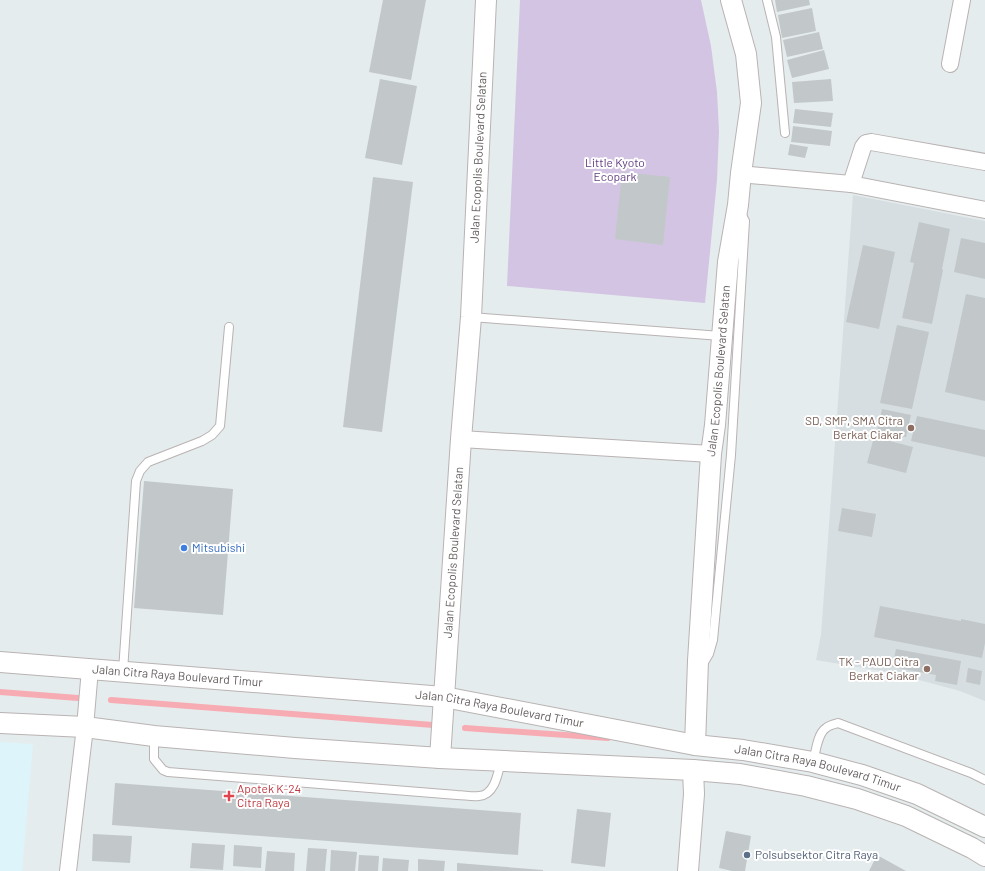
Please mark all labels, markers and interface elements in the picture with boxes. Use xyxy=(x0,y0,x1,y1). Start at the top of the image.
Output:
street label: Jalan Ecopolis Boulevard Selatan xyxy=(467,71,489,243)
park label: Little Kyoto Ecopark xyxy=(585,155,645,183)
street label: Jalan Ecopolis Boulevard Selatan xyxy=(703,285,732,457)
place label: SD, SMP, SMA Citra Berkat Ciakar xyxy=(805,413,904,441)
marker: SD, SMP, SMA Citra Berkat Ciakar xyxy=(906,423,916,433)
street label: Jalan Ecopolis Boulevard Selatan xyxy=(440,466,465,639)
place label: Mitsubishi xyxy=(192,540,245,554)
marker: Mitsubishi xyxy=(179,543,189,553)
place label: TK - PAUD Citra Berkat Ciakar xyxy=(838,654,920,682)
street label: Jalan Citra Raya Boulevard Timur xyxy=(92,661,264,689)
marker: TK - PAUD Citra Berkat Ciakar xyxy=(922,664,932,674)
street label: Jalan Citra Raya Boulevard Timur xyxy=(415,687,586,730)
street label: Jalan Citra Raya Boulevard Timur xyxy=(734,741,904,794)
place label: Apotek K-24 Citra Raya xyxy=(237,781,301,809)
marker: Apotek K-24 Citra Raya xyxy=(224,791,234,801)
place label: Polsubsektor Citra Raya xyxy=(755,847,878,861)
marker: Polsubsektor Citra Raya xyxy=(742,850,752,860)

